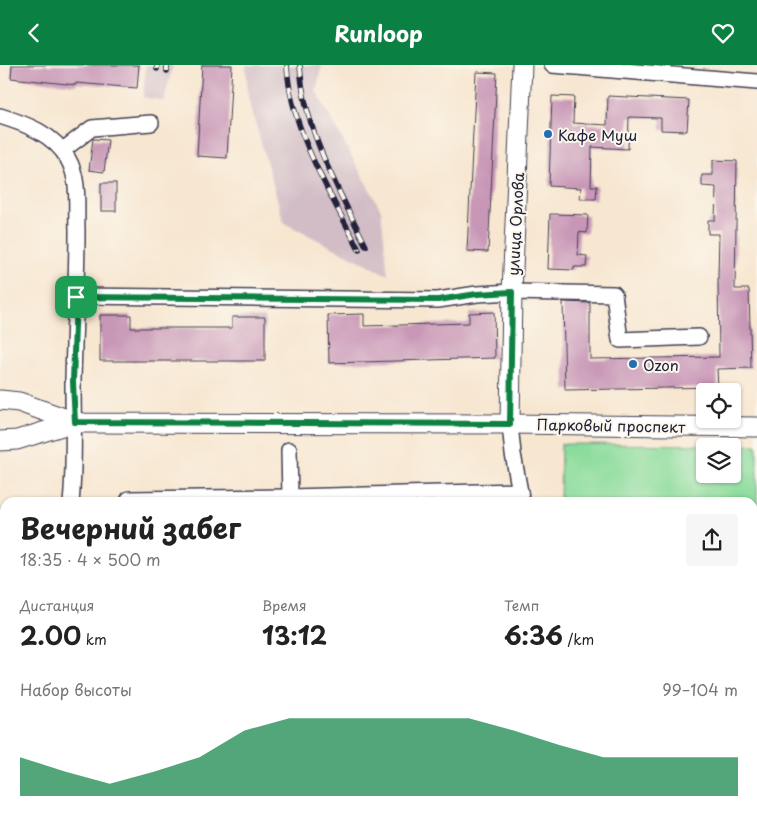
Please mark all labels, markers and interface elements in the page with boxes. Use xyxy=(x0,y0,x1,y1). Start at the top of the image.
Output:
text: Runloop xyxy=(334,16,423,49)
icon: back xyxy=(20,19,48,47)
icon: heart xyxy=(709,19,737,47)
place label: Кафе Муш xyxy=(558,123,637,146)
marker: Кафе Муш xyxy=(542,128,554,140)
street label: улица Орлова xyxy=(501,171,529,276)
pin xyxy=(55,276,97,318)
icon: arrive xyxy=(62,283,90,311)
place label: Ozon xyxy=(643,353,679,376)
marker: Ozon xyxy=(627,358,639,370)
map controls xyxy=(696,383,741,483)
button: locate xyxy=(696,383,741,428)
street label: Парковый проспект xyxy=(537,412,686,438)
button: layers xyxy=(696,438,741,483)
text: Вечерний забег xyxy=(20,506,241,549)
button: share xyxy=(686,514,738,566)
text: 18:35 · 4 × 500 m xyxy=(20,547,161,571)
text: Дистанция xyxy=(20,595,94,616)
text: Время xyxy=(262,595,307,616)
text: Темп xyxy=(504,595,539,616)
text: 2.00 xyxy=(20,616,81,654)
text: 13:12 xyxy=(262,616,327,654)
text: 6:36 xyxy=(504,616,563,654)
text: km xyxy=(81,629,107,650)
text: /km xyxy=(563,629,594,650)
text: Набор высоты xyxy=(20,677,132,701)
text: 99–104 m xyxy=(662,677,738,701)

